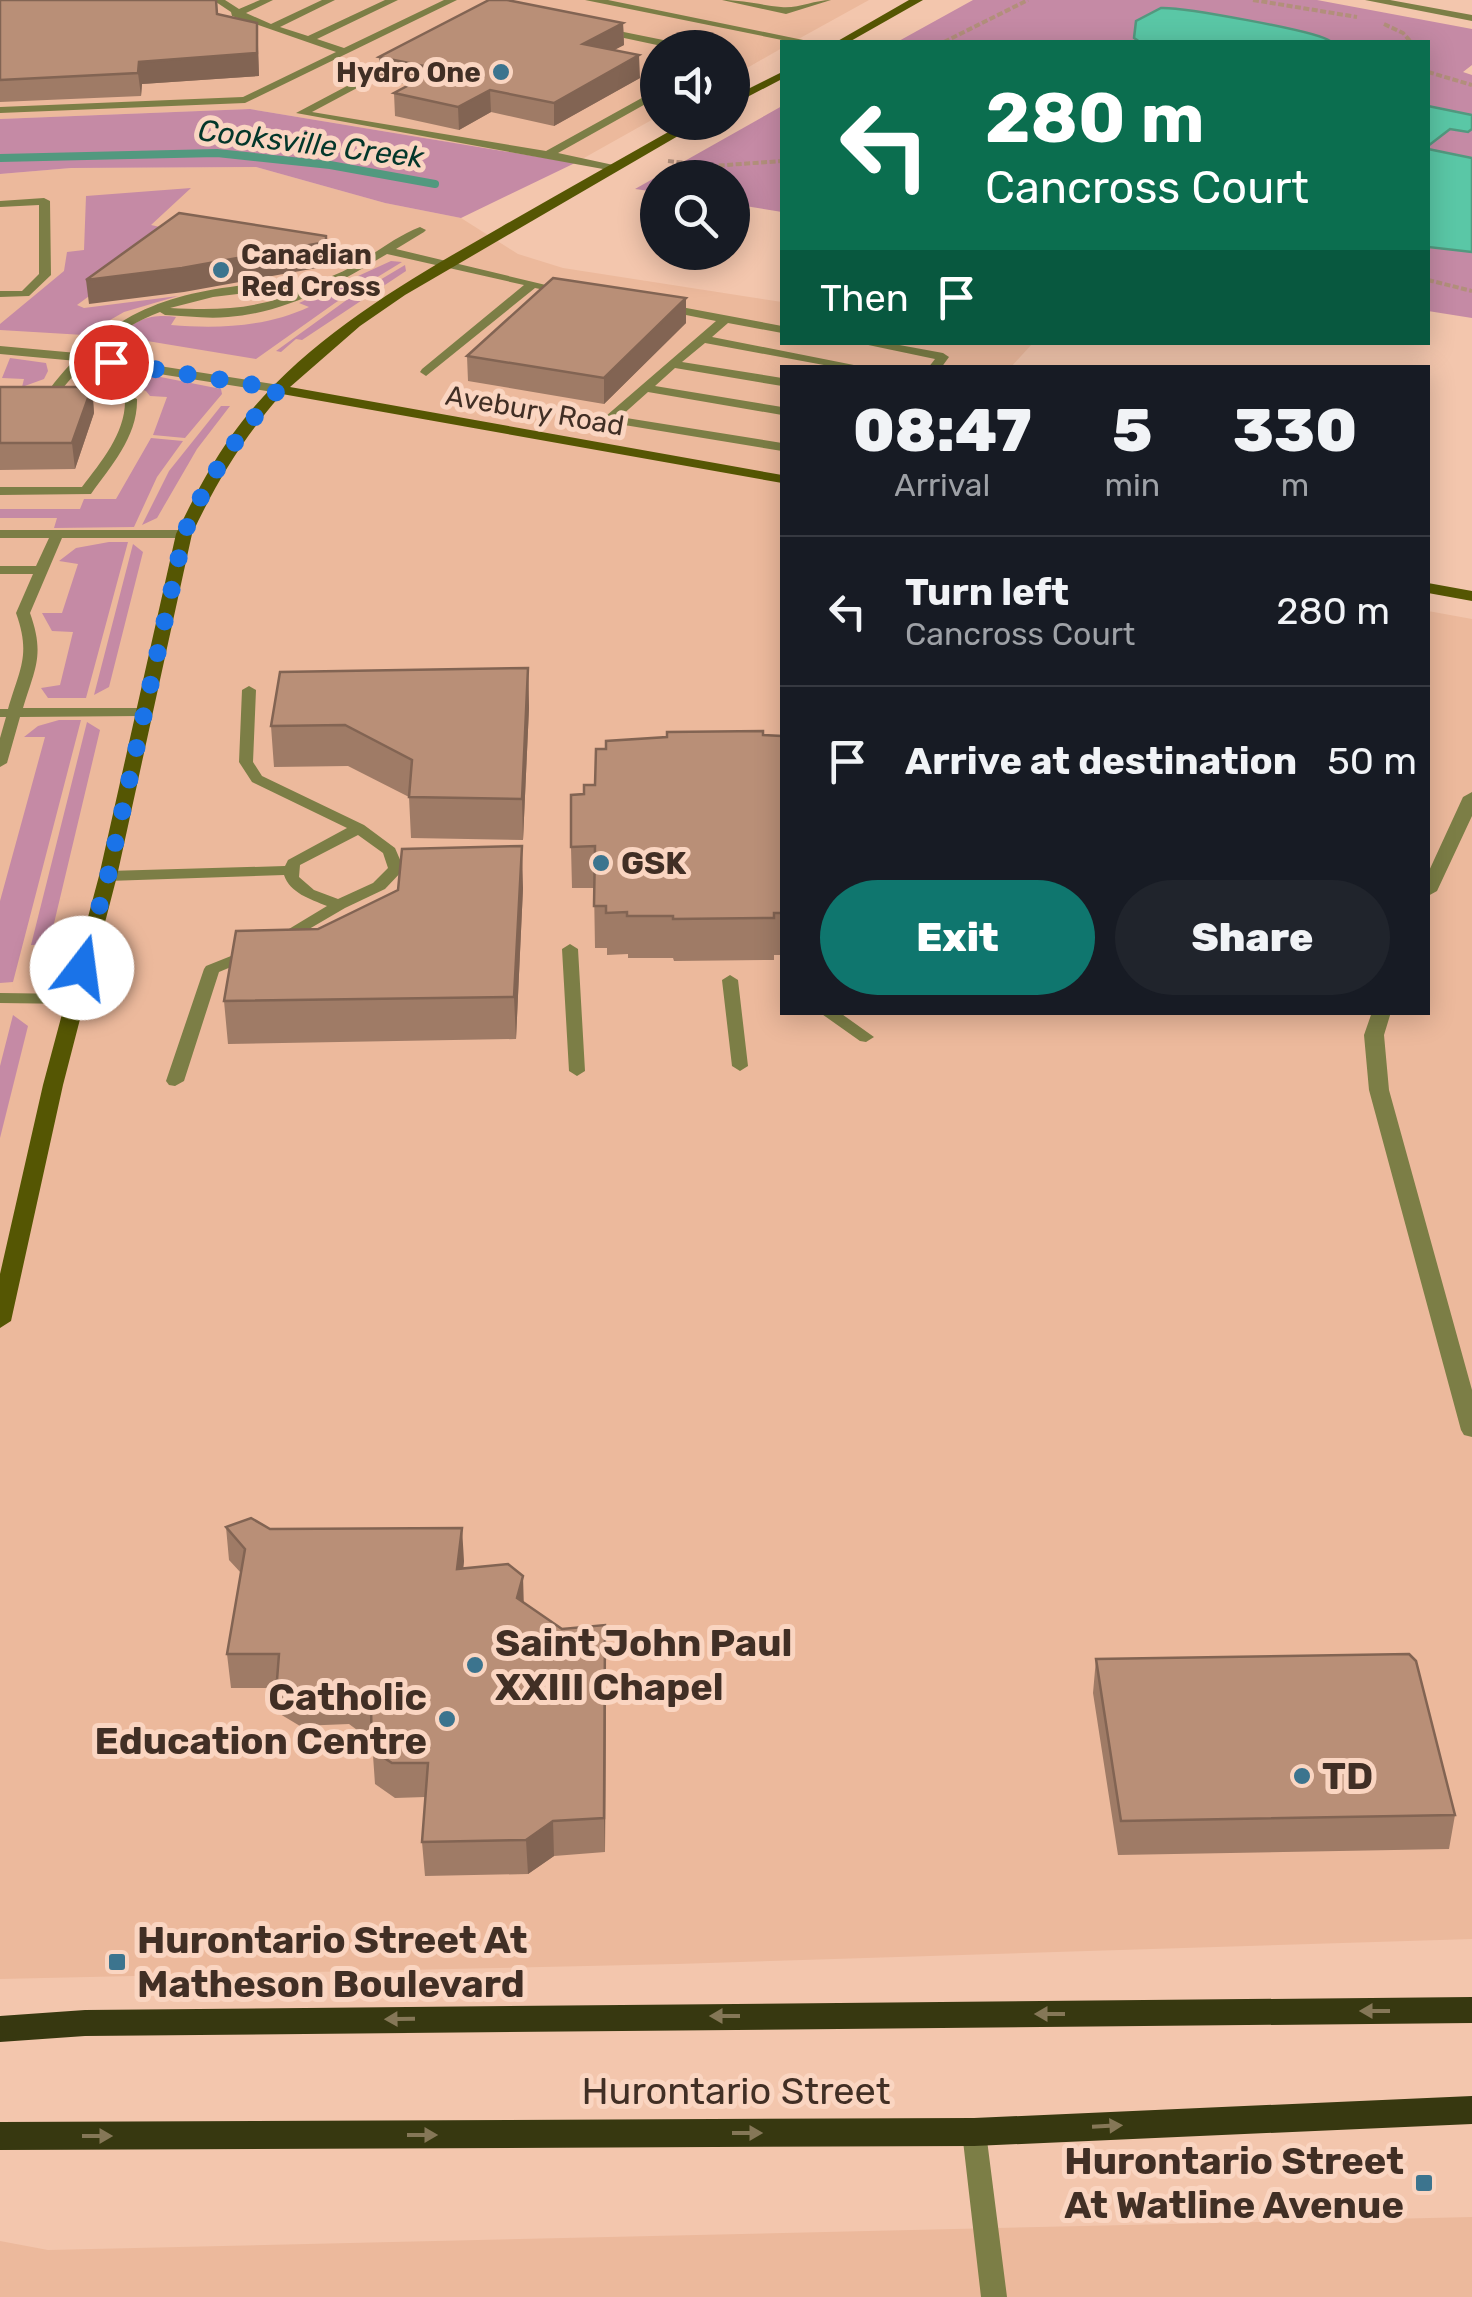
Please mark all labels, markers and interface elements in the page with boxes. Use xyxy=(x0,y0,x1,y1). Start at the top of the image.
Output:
map controls xyxy=(640,30,750,270)
button: sound xyxy=(640,30,750,140)
place label: Hydro One xyxy=(336,56,481,89)
marker: Hydro One xyxy=(490,61,512,83)
text: 280 m xyxy=(985,77,1205,160)
icon: left xyxy=(820,80,950,210)
water label: Cooksville Creek xyxy=(196,112,426,176)
button: search xyxy=(640,160,750,270)
text: Cancross Court xyxy=(985,161,1309,214)
place label: Canadian Red Cross xyxy=(241,238,381,303)
marker: Canadian Red Cross xyxy=(210,259,232,281)
icon: arrive xyxy=(929,270,984,325)
text: Then xyxy=(820,275,909,321)
pin xyxy=(69,320,154,405)
icon: arrive xyxy=(84,335,139,390)
street label: Avebury Road xyxy=(443,379,627,442)
text: 08:47 xyxy=(853,395,1032,466)
text: 5 xyxy=(1112,395,1152,466)
text: 330 xyxy=(1233,395,1357,466)
text: Arrival xyxy=(894,466,990,504)
text: min xyxy=(1105,466,1160,504)
text: m xyxy=(1281,466,1309,504)
text: Turn left xyxy=(905,569,1069,615)
icon: left xyxy=(820,584,875,639)
text: 280 m xyxy=(1276,588,1390,634)
text: Cancross Court xyxy=(905,615,1135,653)
icon: arrive xyxy=(820,734,875,789)
text: Arrive at destination xyxy=(905,738,1297,784)
text: 50 m xyxy=(1327,738,1417,784)
place label: GSK xyxy=(621,844,686,882)
marker: GSK xyxy=(590,852,612,874)
button: Exit xyxy=(820,880,1095,995)
button: Share xyxy=(1115,880,1390,995)
position arrow xyxy=(30,916,134,1020)
place label: Saint John Paul XXIII Chapel xyxy=(495,1620,792,1710)
marker: Saint John Paul XXIII Chapel xyxy=(464,1654,486,1676)
place label: Catholic Education Centre xyxy=(95,1674,427,1764)
marker: Catholic Education Centre xyxy=(436,1708,458,1730)
place label: TD xyxy=(1322,1753,1373,1799)
marker: TD xyxy=(1291,1765,1313,1787)
place label: Hurontario Street At Matheson Boulevard xyxy=(137,1917,527,2007)
marker: Hurontario Street At Matheson Boulevard xyxy=(106,1951,128,1973)
one-way arrow xyxy=(1358,2003,1390,2019)
one-way arrow xyxy=(1033,2006,1065,2022)
one-way arrow xyxy=(708,2008,740,2024)
one-way arrow xyxy=(383,2012,415,2028)
street label: Hurontario Street xyxy=(581,2068,891,2114)
one-way arrow xyxy=(1092,2118,1124,2134)
one-way arrow xyxy=(732,2125,764,2141)
one-way arrow xyxy=(407,2126,439,2142)
one-way arrow xyxy=(82,2128,114,2144)
place label: Hurontario Street At Watline Avenue xyxy=(1064,2138,1404,2228)
marker: Hurontario Street At Watline Avenue xyxy=(1413,2172,1435,2194)

